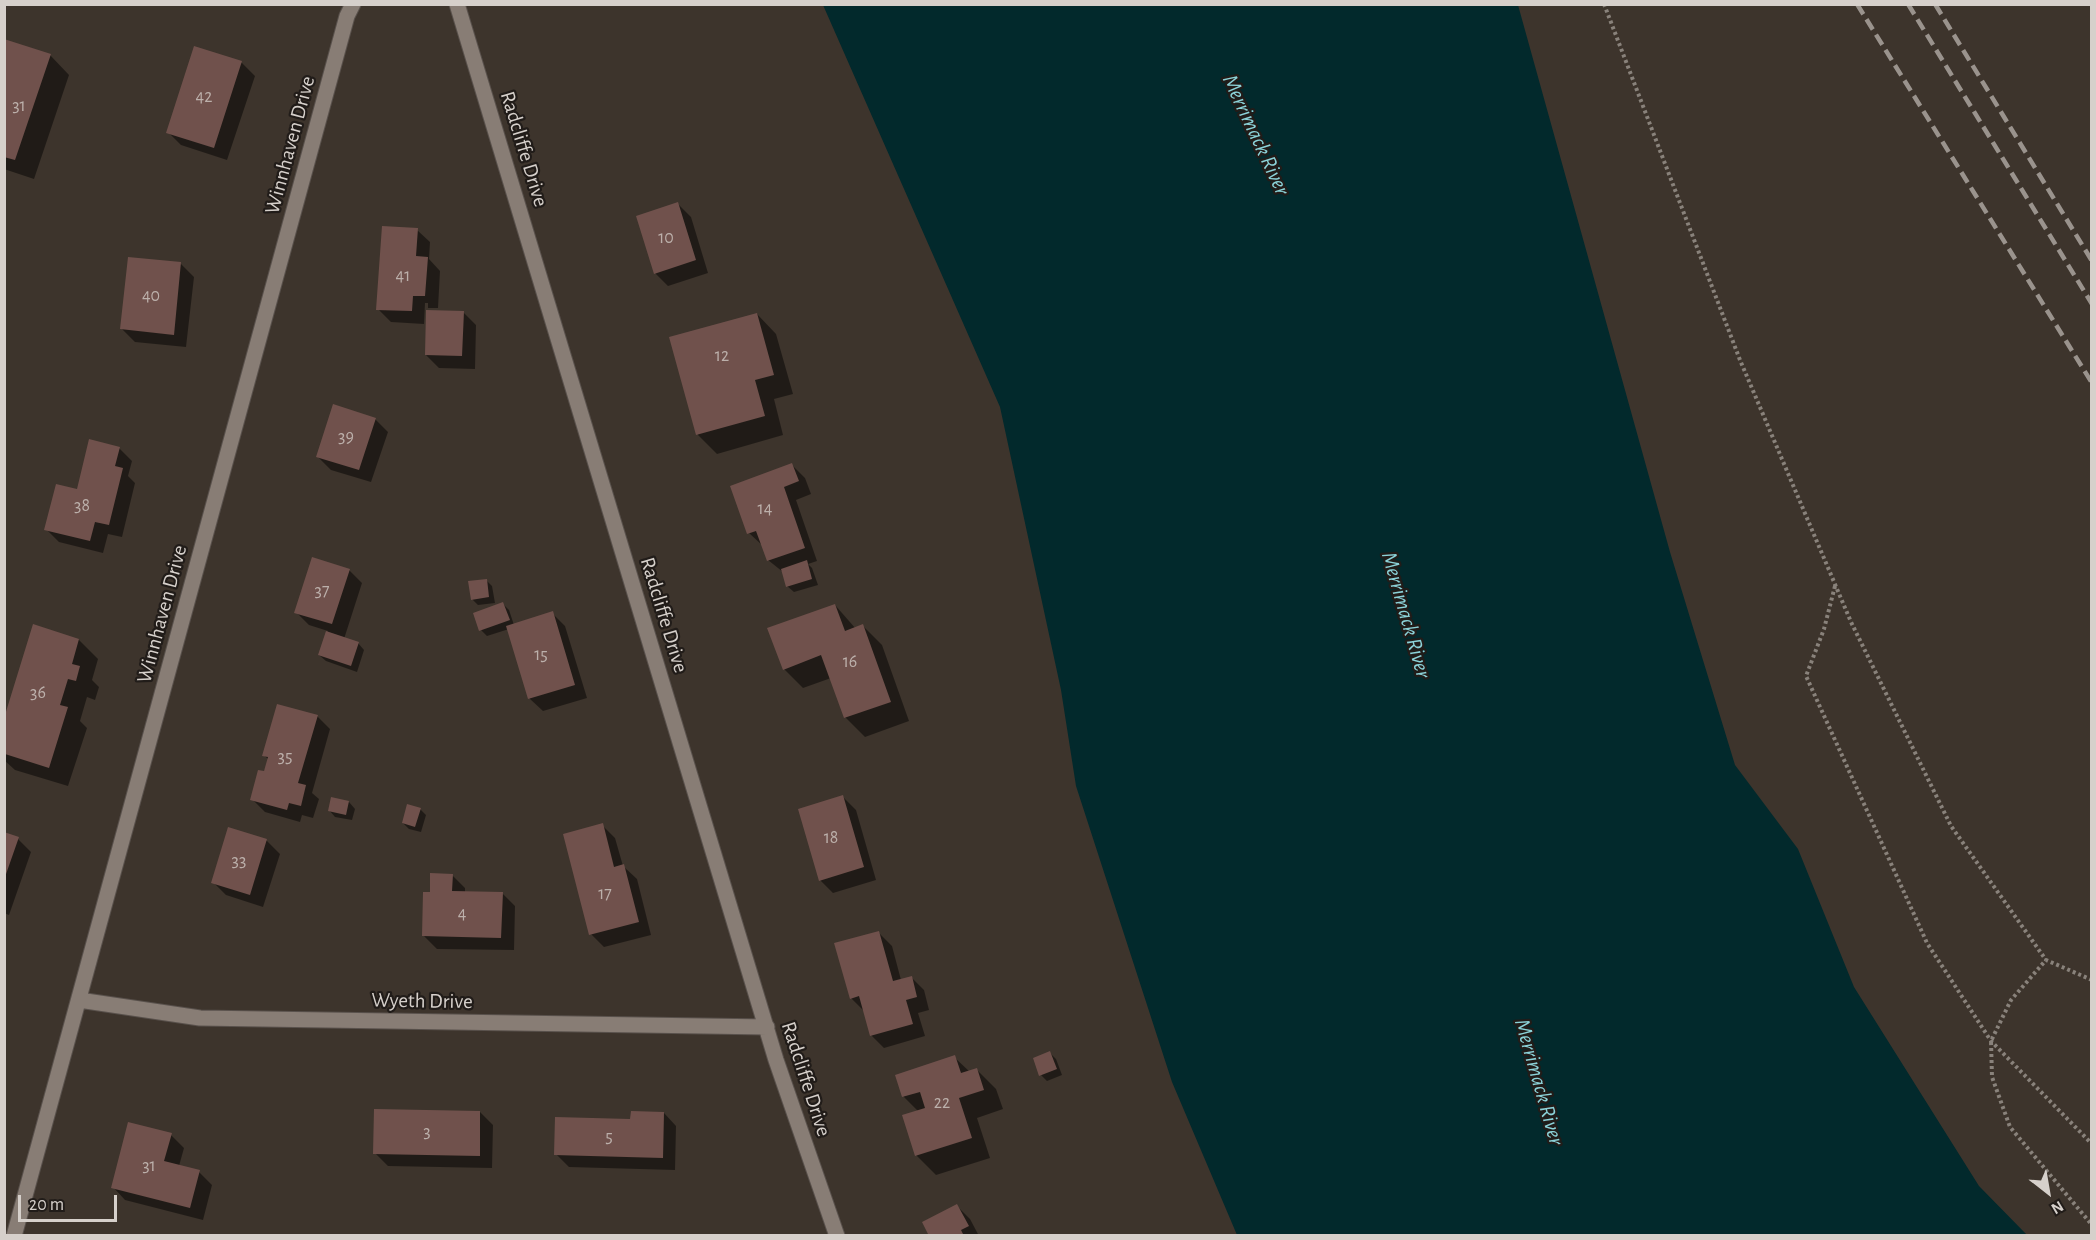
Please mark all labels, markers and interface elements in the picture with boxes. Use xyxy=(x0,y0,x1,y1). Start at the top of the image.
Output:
water label: Merrimack River xyxy=(1217,70,1295,200)
street label: Winnhaven Drive xyxy=(259,73,321,217)
house number: 42 xyxy=(196,86,212,108)
street label: Radcliffe Drive xyxy=(495,88,553,210)
house number: 31 xyxy=(12,95,26,117)
house number: 10 xyxy=(658,227,674,249)
house number: 41 xyxy=(396,265,410,287)
house number: 40 xyxy=(142,285,160,307)
house number: 12 xyxy=(715,345,729,367)
house number: 39 xyxy=(338,426,354,448)
house number: 38 xyxy=(74,495,90,517)
house number: 14 xyxy=(758,498,772,520)
street label: Winnhaven Drive xyxy=(131,542,193,686)
water label: Merrimack River xyxy=(1375,549,1437,681)
street label: Radcliffe Drive xyxy=(635,554,693,676)
house number: 37 xyxy=(315,580,329,602)
house number: 15 xyxy=(534,644,548,666)
house number: 16 xyxy=(843,651,857,673)
house number: 36 xyxy=(30,682,46,704)
house number: 35 xyxy=(278,746,292,768)
house number: 18 xyxy=(824,827,838,849)
house number: 33 xyxy=(232,850,246,872)
house number: 17 xyxy=(598,883,612,905)
house number: 4 xyxy=(458,903,466,925)
street label: Wyeth Drive xyxy=(371,988,473,1014)
water label: Merrimack River xyxy=(1508,1016,1570,1148)
street label: Radcliffe Drive xyxy=(776,1018,836,1140)
house number: 22 xyxy=(934,1092,950,1114)
house number: 3 xyxy=(423,1121,431,1143)
house number: 5 xyxy=(605,1126,613,1148)
house number: 31 xyxy=(142,1155,156,1177)
north arrow xyxy=(2018,1162,2078,1222)
scale bar xyxy=(21,1183,120,1221)
text: 20 m xyxy=(29,1196,64,1214)
text: N xyxy=(2048,1198,2066,1217)

